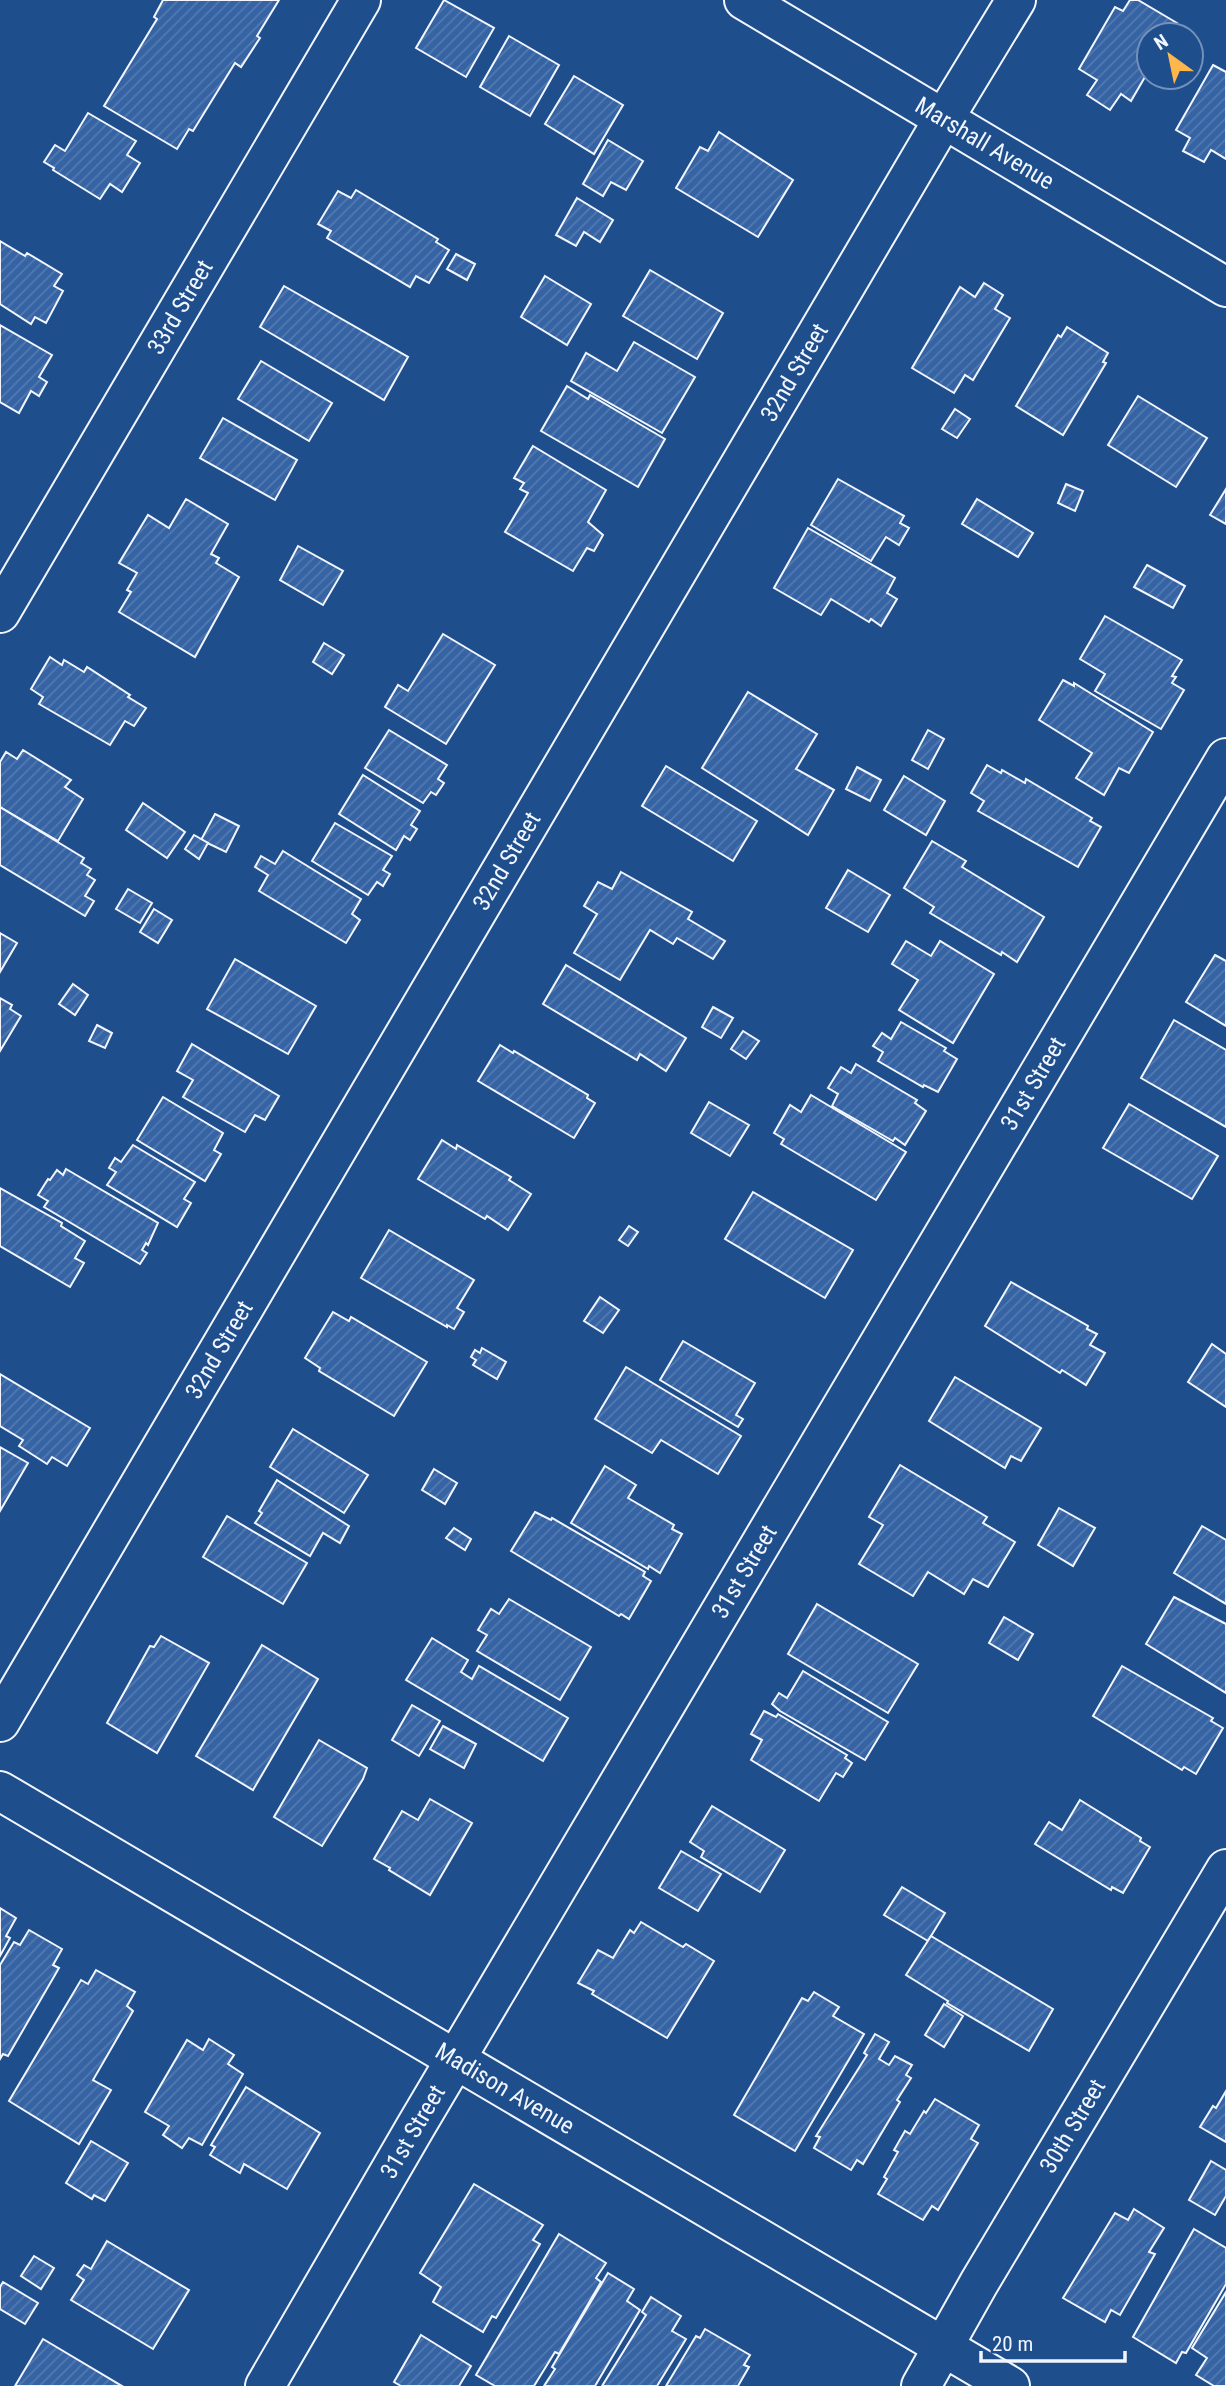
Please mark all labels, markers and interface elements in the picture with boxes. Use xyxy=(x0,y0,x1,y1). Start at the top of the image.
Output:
north arrow xyxy=(1135,21,1205,91)
text: N xyxy=(1150,29,1172,55)
street label: Marshall Avenue xyxy=(910,91,1059,195)
street label: 33rd Street xyxy=(142,255,219,359)
street label: 32nd Street xyxy=(755,318,834,427)
street label: 32nd Street xyxy=(467,807,546,915)
street label: 31st Street xyxy=(995,1032,1072,1135)
street label: 32nd Street xyxy=(179,1296,259,1404)
street label: 31st Street xyxy=(706,1520,783,1623)
street label: Madison Avenue xyxy=(430,2037,579,2140)
street label: 30th Street xyxy=(1034,2074,1111,2178)
street label: 31st Street xyxy=(375,2080,451,2184)
scale bar xyxy=(981,2320,1124,2364)
text: 20 m xyxy=(992,2332,1033,2356)

